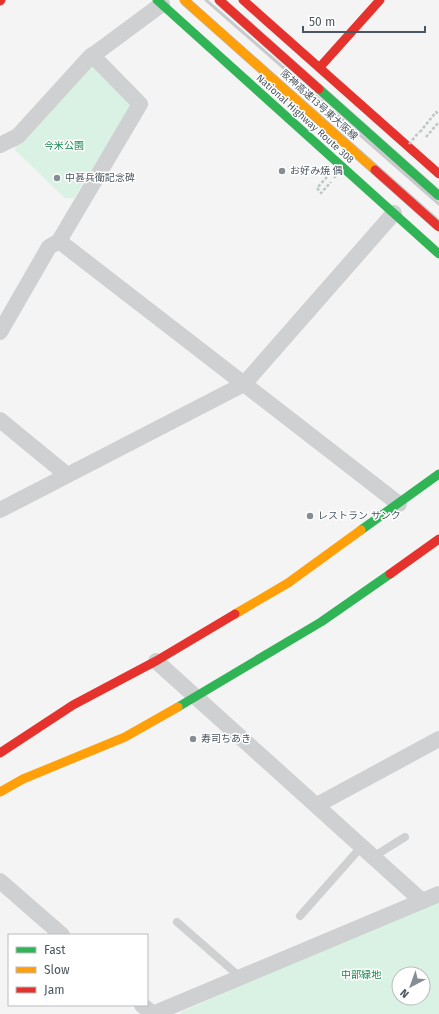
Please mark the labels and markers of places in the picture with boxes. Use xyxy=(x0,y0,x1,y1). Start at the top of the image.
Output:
place label: お好み焼 偶 xyxy=(290,165,343,177)
marker: お好み焼 偶 xyxy=(277,166,287,176)
place label: 中甚兵衛記念碑 xyxy=(65,172,135,184)
marker: 中甚兵衛記念碑 xyxy=(52,173,62,183)
place label: レストラン サンク xyxy=(318,510,401,522)
marker: レストラン サンク xyxy=(305,511,315,521)
place label: 寿司ちあき xyxy=(201,733,251,745)
marker: 寿司ちあき xyxy=(188,734,198,744)

